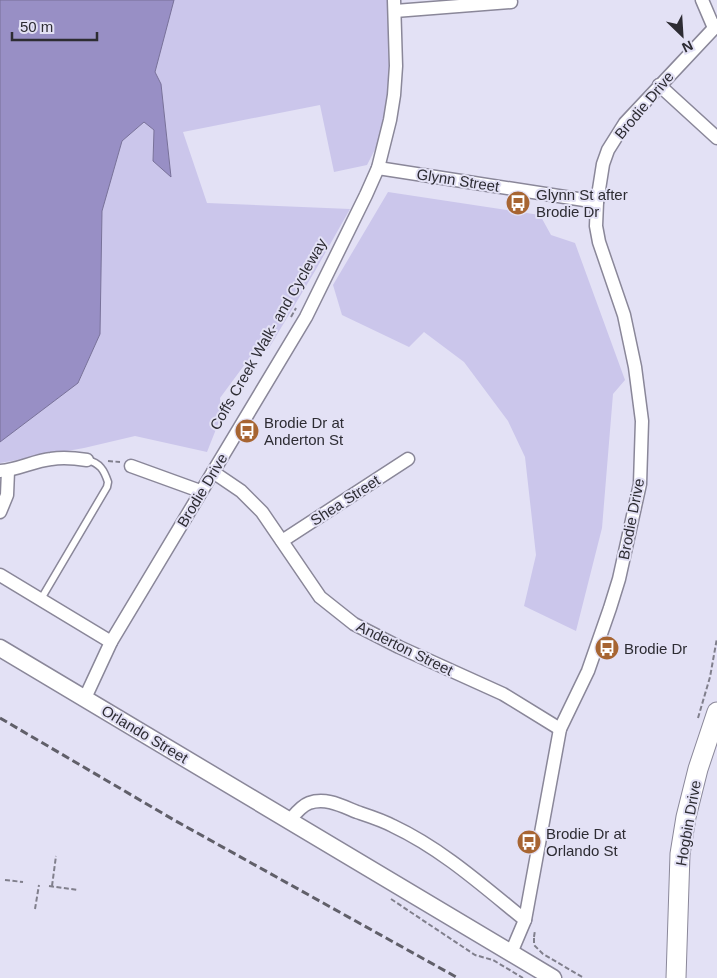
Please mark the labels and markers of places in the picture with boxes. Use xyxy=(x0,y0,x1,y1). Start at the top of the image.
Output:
place label: Glynn St after Brodie Dr xyxy=(536,186,628,220)
bus stop icon: Glynn St after Brodie Dr xyxy=(505,190,531,216)
place label: Brodie Dr at Anderton St xyxy=(264,414,345,448)
bus stop icon: Brodie Dr at Anderton St xyxy=(234,418,260,444)
bus stop icon: Brodie Dr xyxy=(594,635,620,661)
place label: Brodie Dr xyxy=(624,640,687,657)
place label: Brodie Dr at Orlando St xyxy=(546,825,627,859)
bus stop icon: Brodie Dr at Orlando St xyxy=(516,829,542,855)

